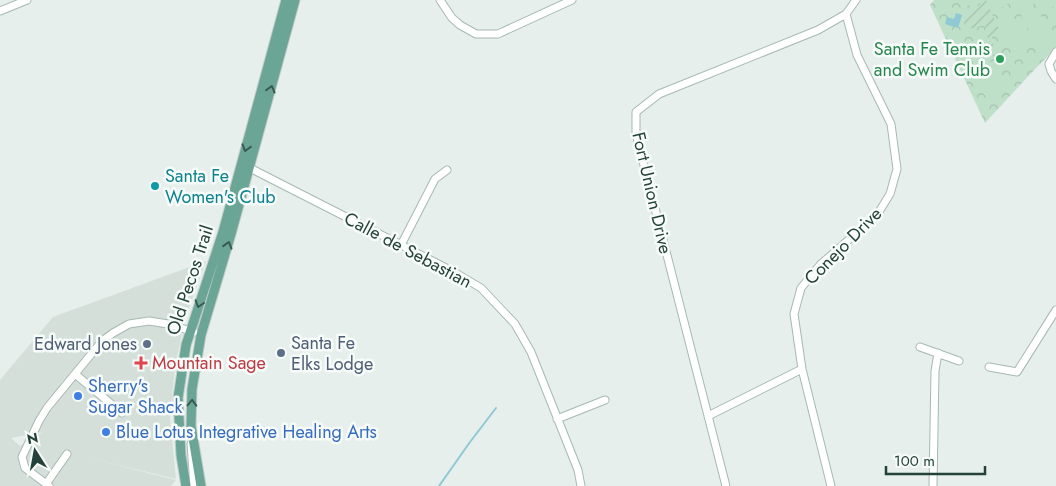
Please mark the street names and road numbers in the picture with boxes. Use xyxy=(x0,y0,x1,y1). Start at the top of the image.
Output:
street label: Fort Union Drive xyxy=(625,130,679,256)
street label: Conejo Drive xyxy=(798,201,888,291)
street label: Calle de Sebastian xyxy=(340,205,476,295)
street label: Old Pecos Trail xyxy=(160,222,220,338)

